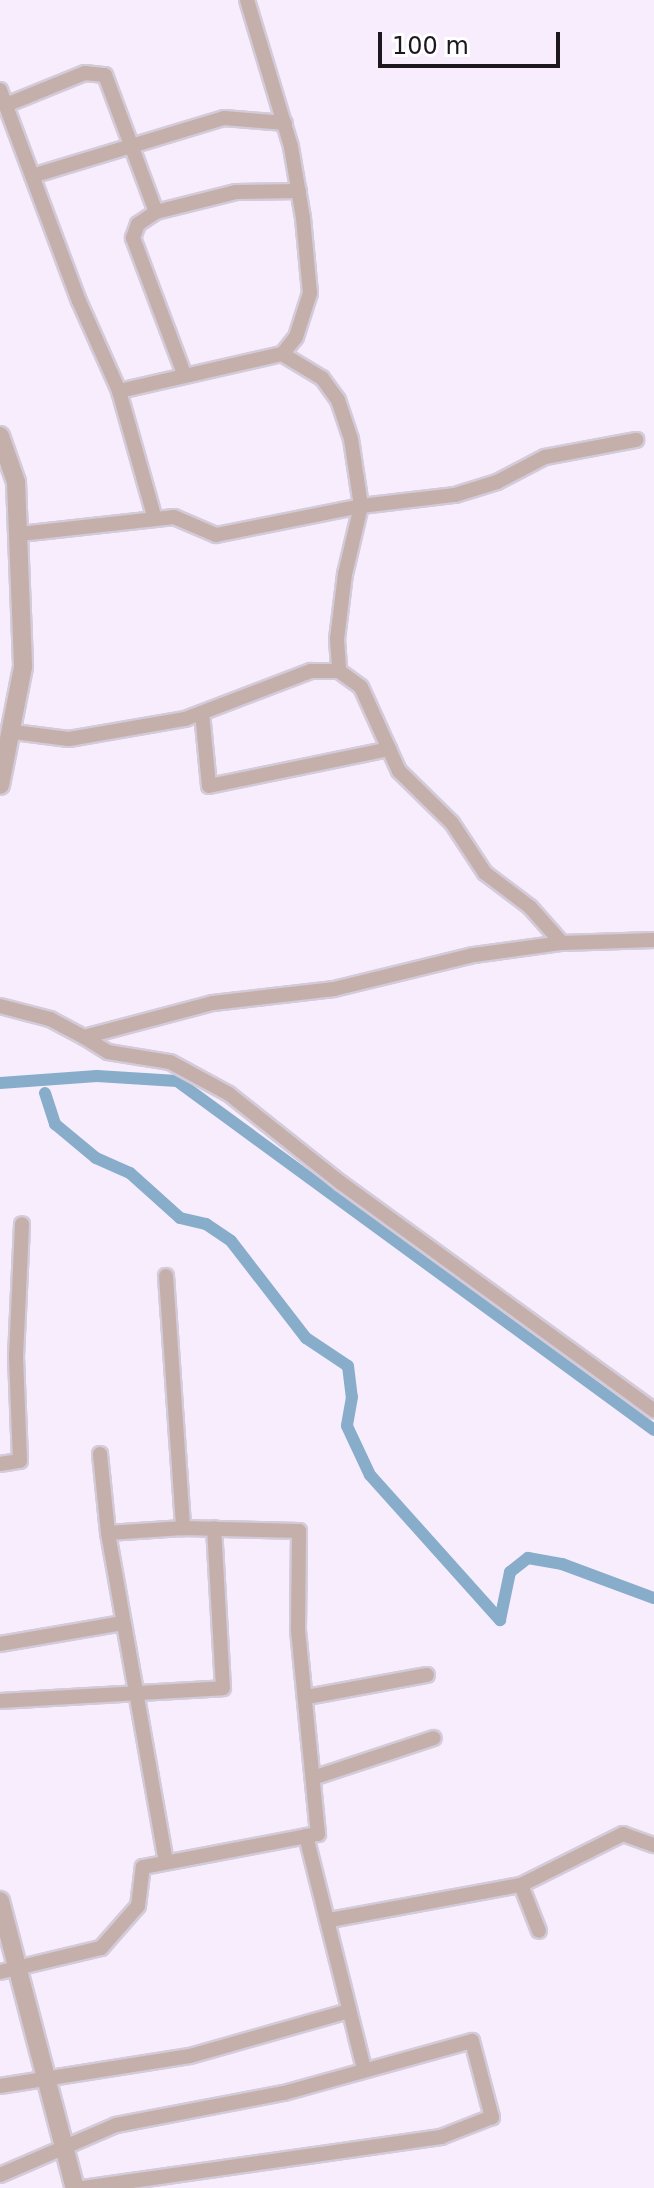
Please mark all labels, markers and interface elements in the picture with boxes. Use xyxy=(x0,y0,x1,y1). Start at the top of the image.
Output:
scale bar xyxy=(382,16,564,66)
text: 100 m xyxy=(392,32,469,60)

